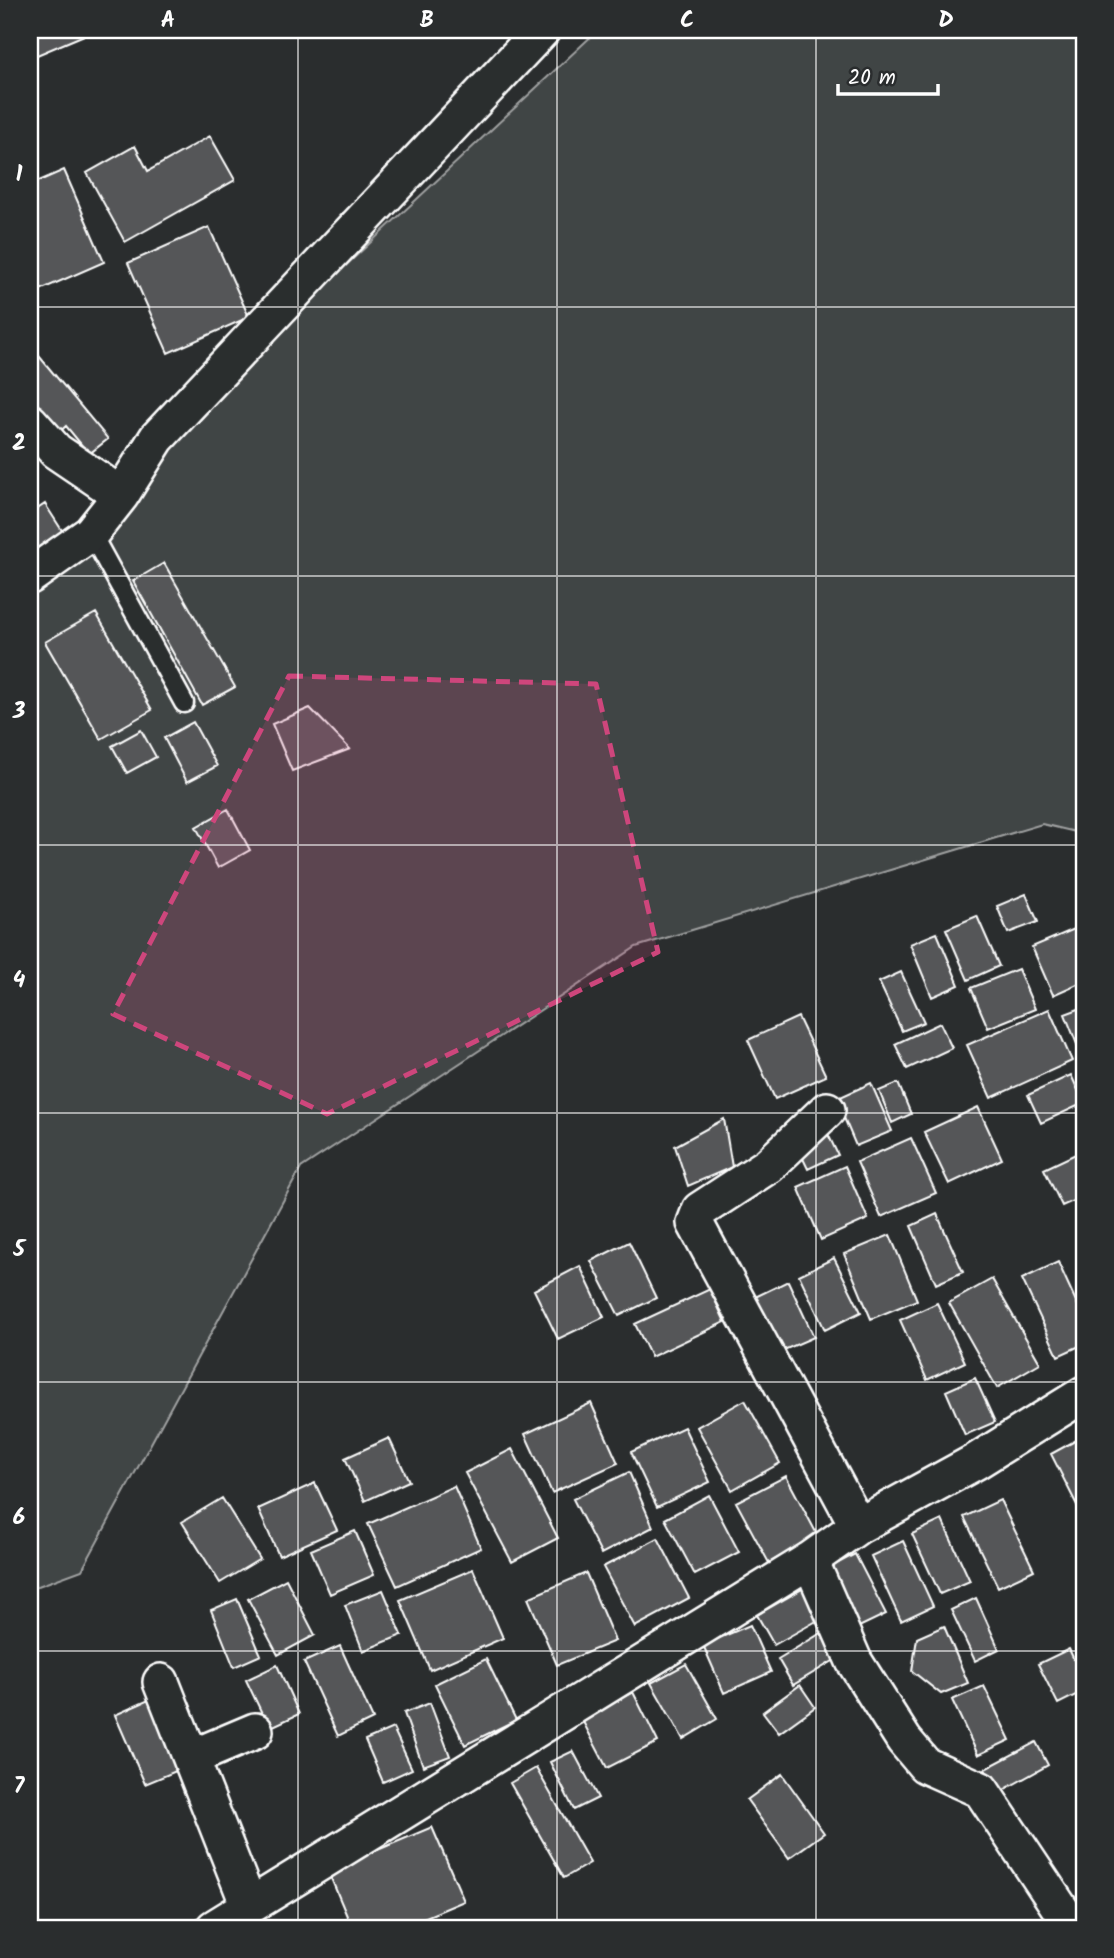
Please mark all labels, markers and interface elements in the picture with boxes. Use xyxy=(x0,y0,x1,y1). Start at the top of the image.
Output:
text: A xyxy=(161,3,175,39)
text: B xyxy=(420,3,434,39)
text: C xyxy=(680,3,694,39)
text: D xyxy=(938,3,954,39)
scale bar xyxy=(838,52,937,96)
text: 20 m xyxy=(848,62,896,95)
text: 1 xyxy=(16,157,23,193)
text: 2 xyxy=(12,426,26,462)
text: 3 xyxy=(12,694,26,730)
text: 4 xyxy=(13,963,26,999)
text: 5 xyxy=(12,1232,27,1268)
text: 6 xyxy=(13,1500,25,1536)
text: 7 xyxy=(14,1769,26,1805)

